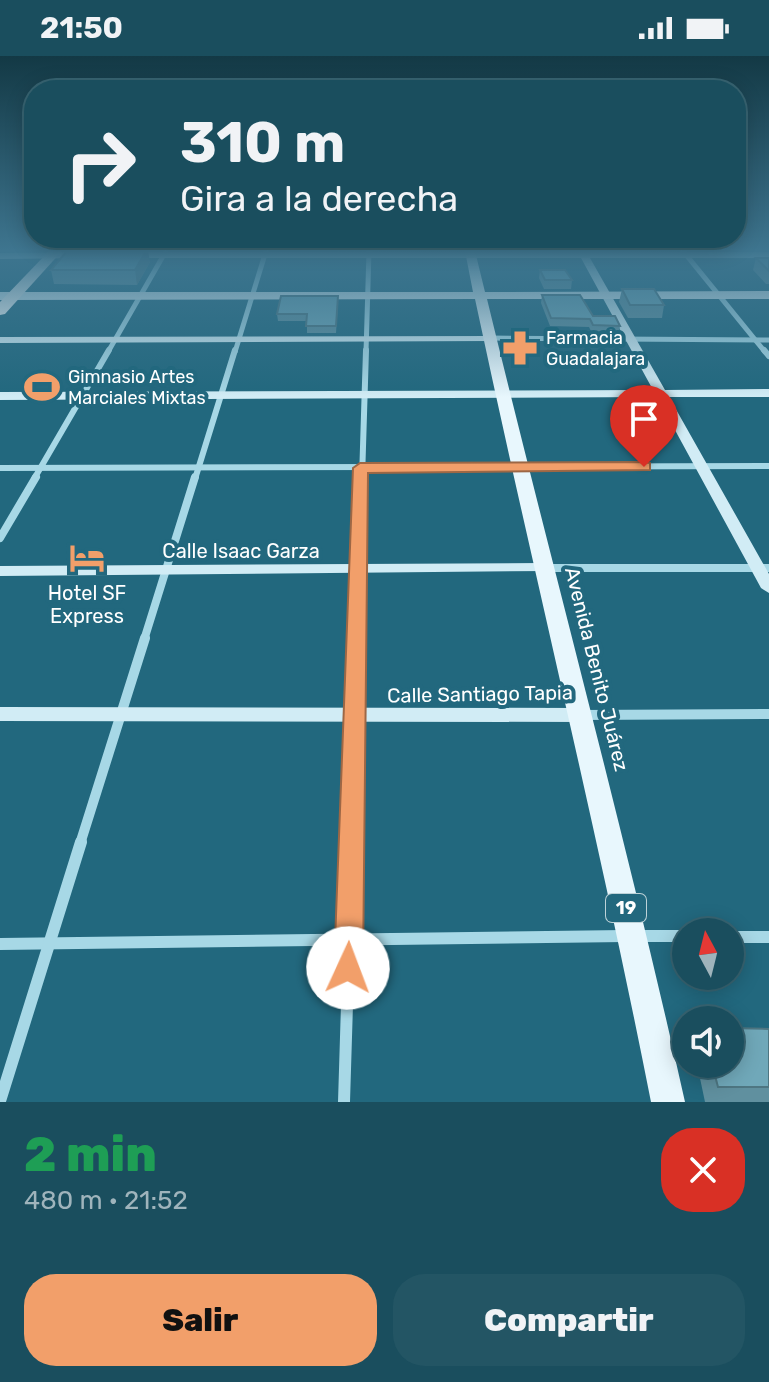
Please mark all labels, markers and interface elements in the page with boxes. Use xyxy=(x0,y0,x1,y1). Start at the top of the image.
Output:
text: 21:50 xyxy=(40,10,123,46)
text: 310 m xyxy=(180,110,345,176)
icon: right xyxy=(48,112,152,216)
text: Gira a la derecha xyxy=(180,177,458,220)
place label: Farmacia Guadalajara xyxy=(546,327,645,370)
pharmacy icon: Farmacia Guadalajara xyxy=(501,329,539,367)
place label: Gimnasio Artes Marciales Mixtas xyxy=(68,366,206,409)
sports icon: Gimnasio Artes Marciales Mixtas xyxy=(23,368,61,406)
pin xyxy=(610,385,678,467)
icon: arrive xyxy=(622,397,666,441)
hotel icon: Hotel SF Express xyxy=(68,539,106,577)
street label: Calle Isaac Garza xyxy=(162,539,320,563)
street label: Avenida Benito Juárez xyxy=(560,564,634,774)
place label: Hotel SF Express xyxy=(48,581,126,628)
street label: Calle Santiago Tapia xyxy=(387,680,573,708)
road number: 19 xyxy=(606,894,646,922)
north arrow xyxy=(672,918,744,990)
map controls xyxy=(672,918,744,1078)
position arrow xyxy=(306,926,390,1010)
button: sound xyxy=(672,1006,744,1078)
text: 2 min xyxy=(24,1126,157,1183)
button: close xyxy=(661,1128,745,1212)
text: 480 m · 21:52 xyxy=(24,1185,188,1216)
button: Salir xyxy=(24,1274,377,1366)
button: Compartir xyxy=(393,1274,745,1366)

